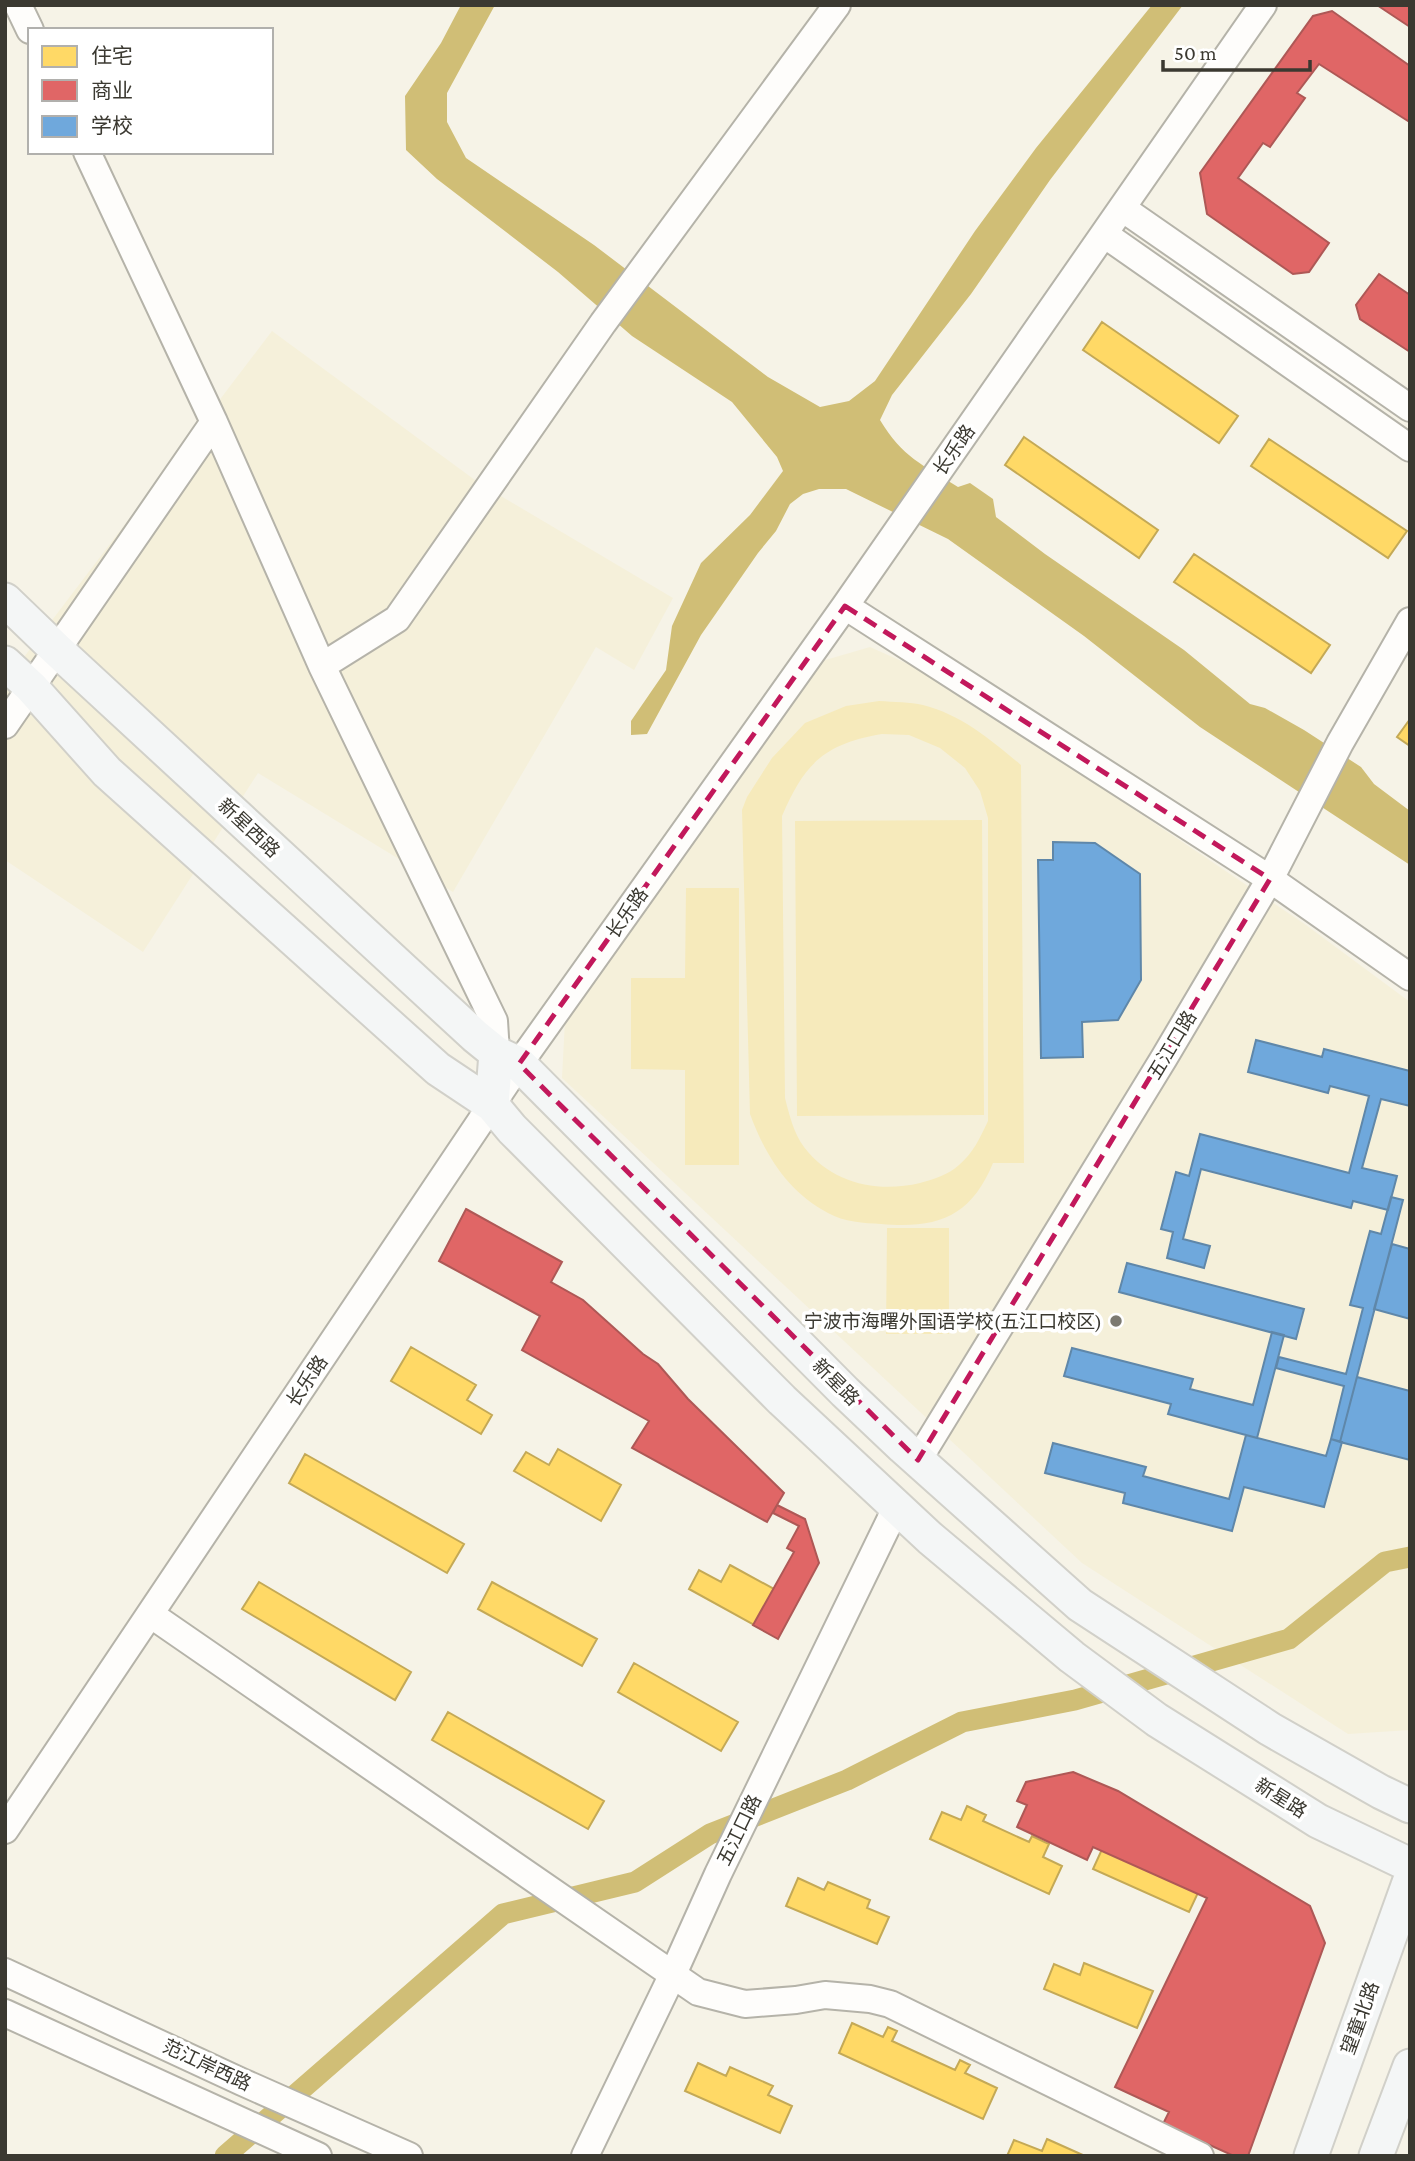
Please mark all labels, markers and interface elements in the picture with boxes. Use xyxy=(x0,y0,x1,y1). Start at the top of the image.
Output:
legend xyxy=(28,28,273,154)
scale bar xyxy=(1163,28,1310,72)
text: 50 m xyxy=(1174,41,1217,65)
text: 住宅 xyxy=(91,44,133,68)
text: 商业 xyxy=(91,79,133,103)
text: 学校 xyxy=(91,114,133,138)
street label: 长乐路 xyxy=(929,421,979,479)
street label: 新星西路 xyxy=(214,794,284,862)
street label: 长乐路 xyxy=(602,884,652,942)
street label: 五江口路 xyxy=(1143,1007,1201,1083)
place label: 宁波市海曙外国语学校(五江口校区) xyxy=(804,1311,1102,1333)
marker: 宁波市海曙外国语学校(五江口校区) xyxy=(1108,1313,1124,1329)
street label: 长乐路 xyxy=(282,1351,332,1411)
street label: 新星路 xyxy=(808,1354,864,1410)
street label: 新星路 xyxy=(1251,1774,1311,1822)
street label: 五江口路 xyxy=(713,1791,765,1869)
street label: 望童北路 xyxy=(1337,1979,1383,2057)
street label: 范江岸西路 xyxy=(160,2035,254,2095)

